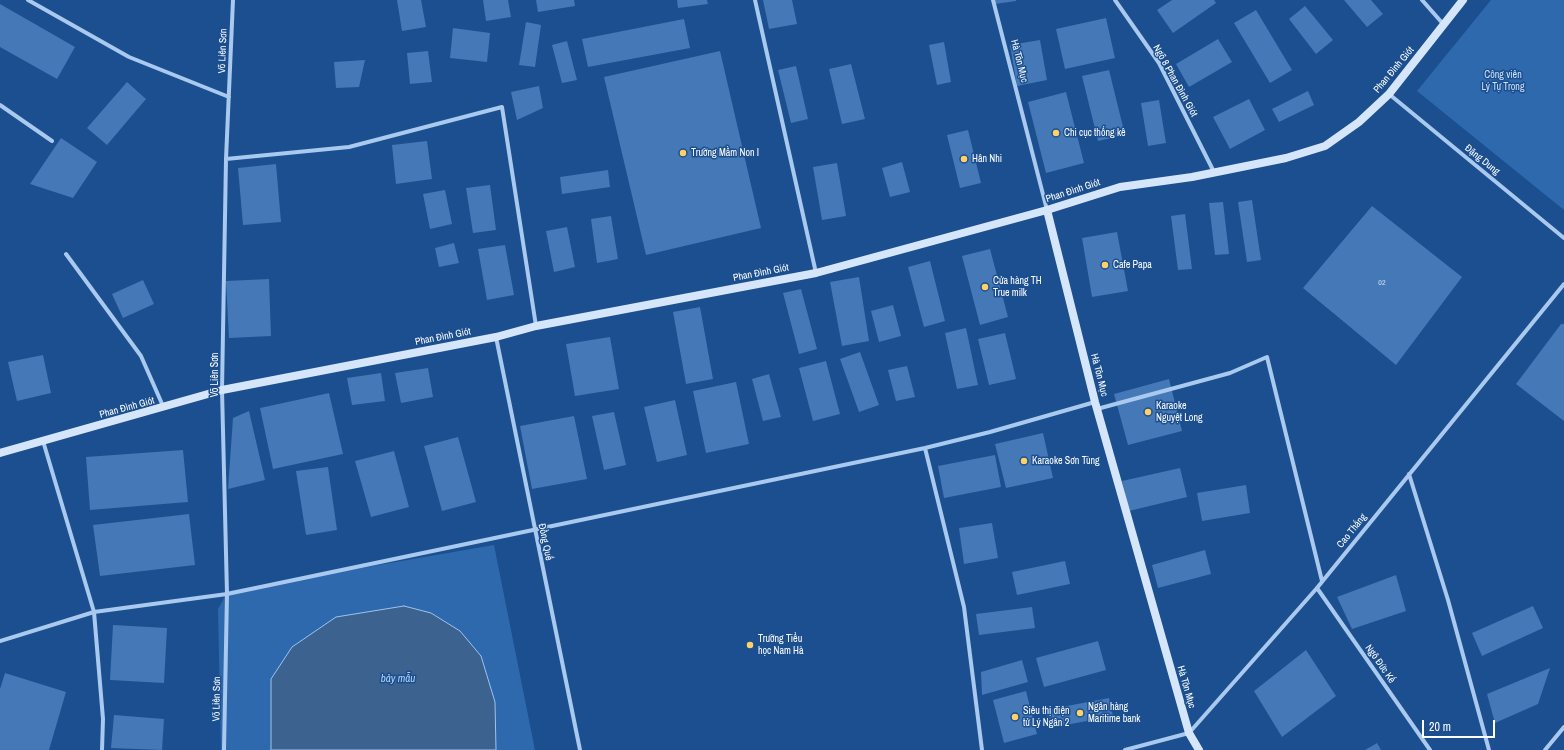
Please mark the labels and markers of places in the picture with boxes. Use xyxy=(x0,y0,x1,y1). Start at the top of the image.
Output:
place label: Chi cục thống kê xyxy=(1064,127,1126,139)
marker: Chi cục thống kê xyxy=(1051,128,1061,138)
place label: Trường Mầm Non I xyxy=(691,147,759,159)
marker: Trường Mầm Non I xyxy=(678,148,688,158)
place label: Hân Nhi xyxy=(972,153,1002,165)
marker: Hân Nhi xyxy=(959,154,969,164)
place label: Cafe Papa xyxy=(1113,259,1152,271)
marker: Cafe Papa xyxy=(1100,260,1110,270)
place label: Cửa hàng TH True milk xyxy=(993,275,1042,298)
marker: Cửa hàng TH True milk xyxy=(980,282,990,292)
place label: Karaoke Nguyệt Long xyxy=(1156,400,1202,424)
marker: Karaoke Nguyệt Long xyxy=(1143,407,1153,417)
place label: Karaoke Sơn Tùng xyxy=(1032,455,1100,467)
marker: Karaoke Sơn Tùng xyxy=(1019,456,1029,466)
place label: Trường Tiểu học Nam Hà xyxy=(758,633,804,656)
marker: Trường Tiểu học Nam Hà xyxy=(745,640,755,650)
place label: Ngân hàng Maritime bank xyxy=(1088,701,1140,724)
place label: Siêu thị điện tử Lý Ngân 2 xyxy=(1023,705,1070,728)
marker: Ngân hàng Maritime bank xyxy=(1075,708,1085,718)
marker: Siêu thị điện tử Lý Ngân 2 xyxy=(1010,712,1020,722)

